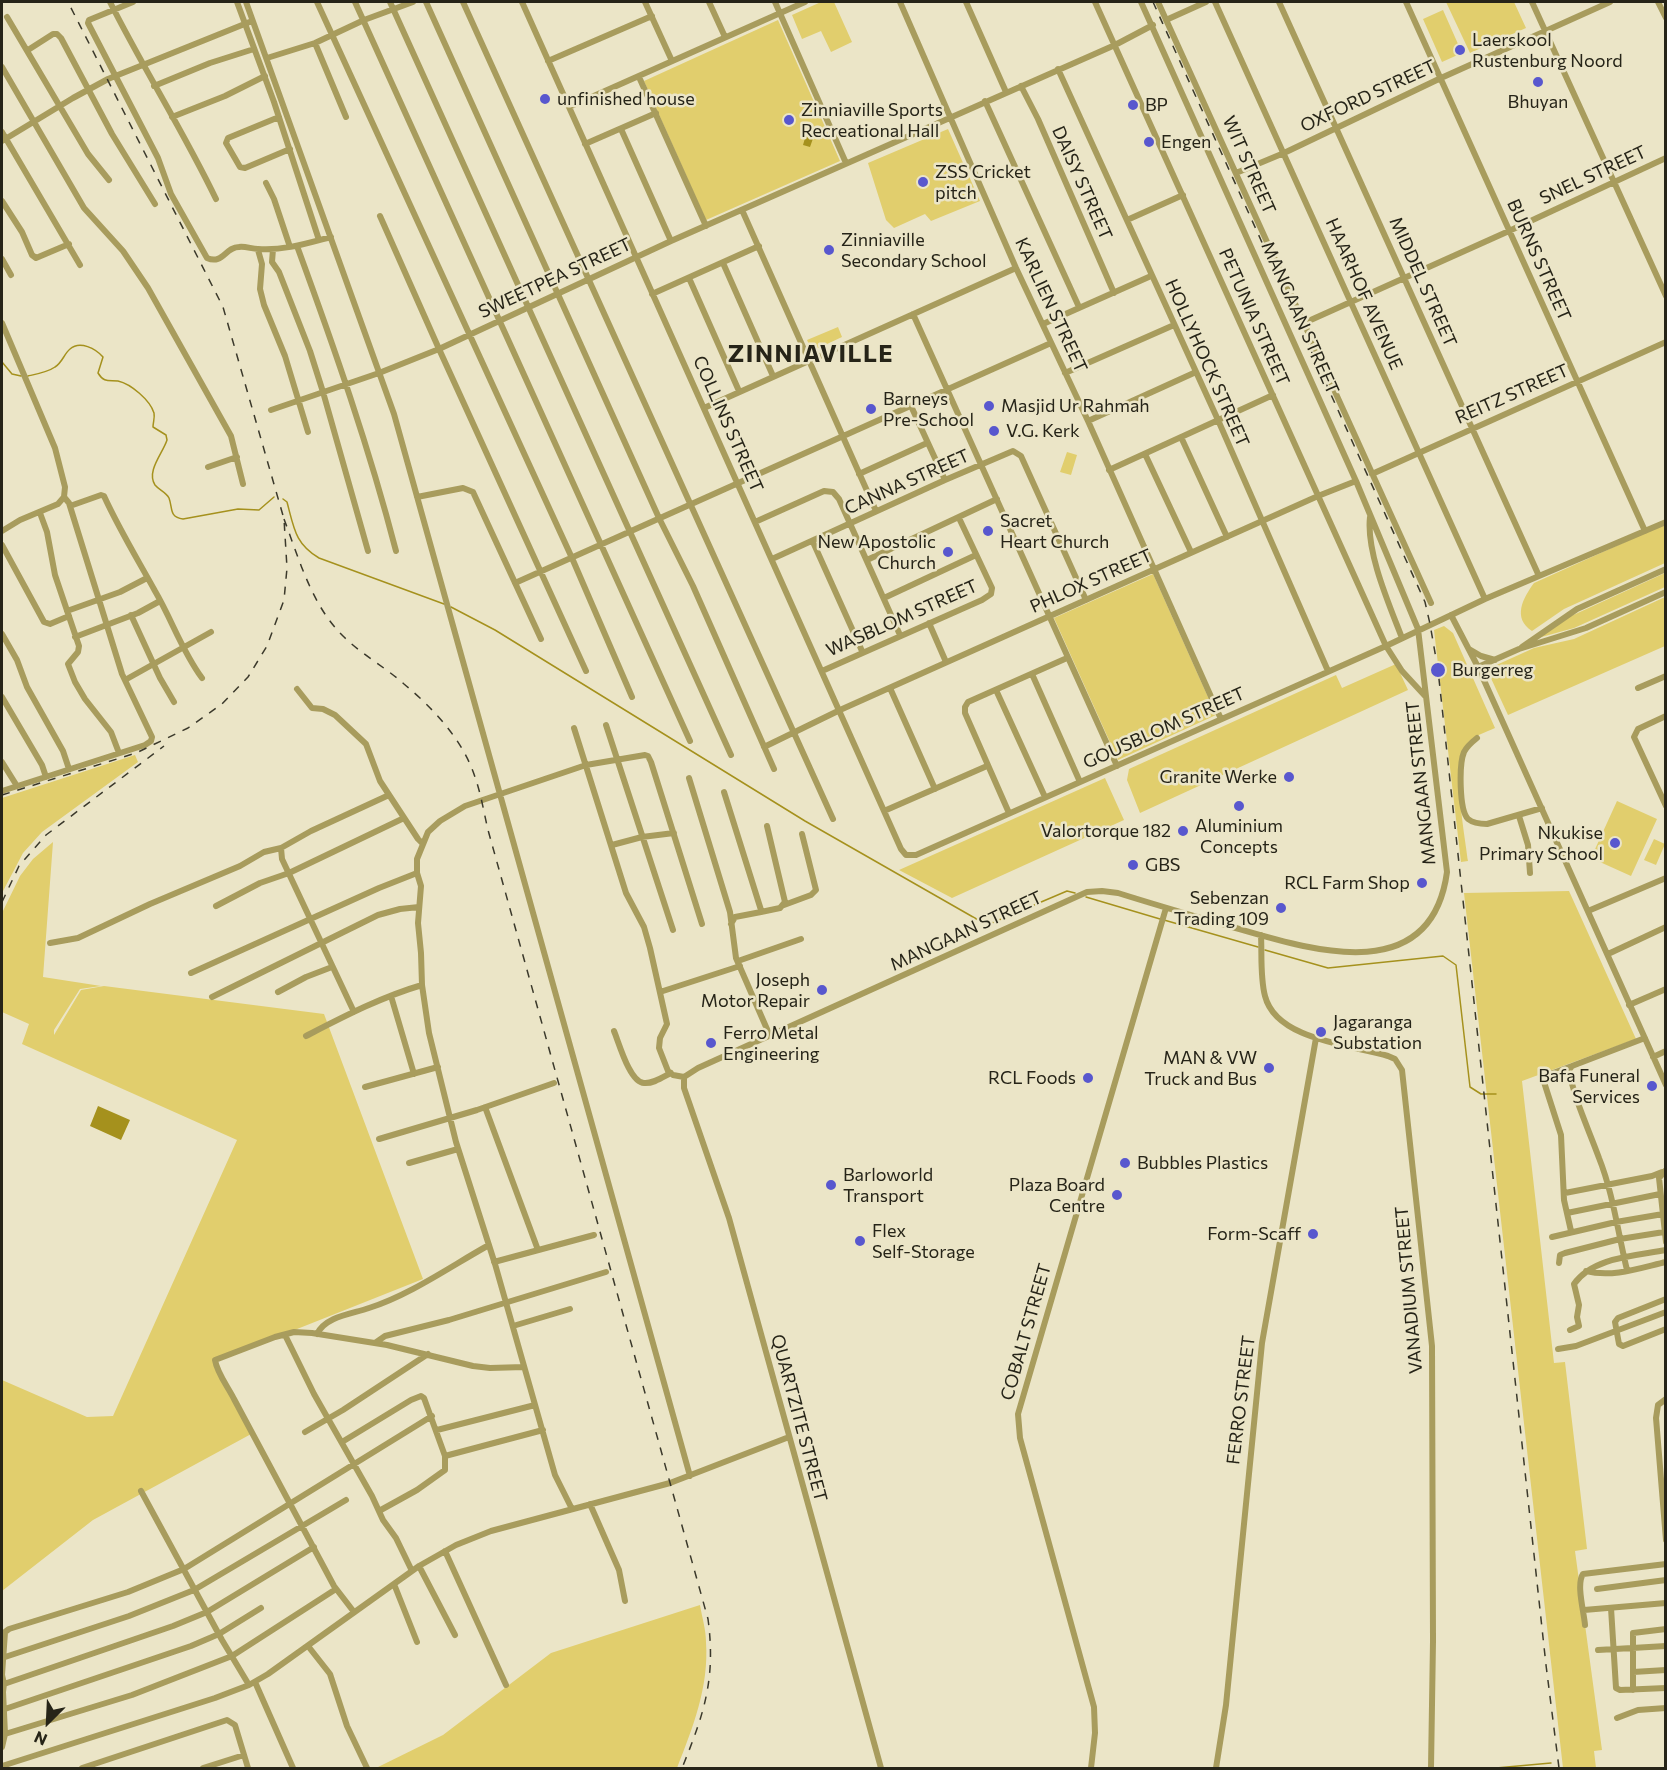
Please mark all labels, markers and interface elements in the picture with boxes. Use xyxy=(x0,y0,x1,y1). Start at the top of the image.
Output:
place label: Laerskool Rustenburg Noord xyxy=(1472,29,1623,72)
marker: Laerskool Rustenburg Noord xyxy=(1453,43,1467,57)
street label: OXFORD STREET xyxy=(1297,55,1439,137)
marker: Bhuyan xyxy=(1531,75,1545,89)
place label: unfinished house xyxy=(557,88,695,110)
place label: Bhuyan xyxy=(1508,91,1568,113)
marker: unfinished house xyxy=(538,92,552,106)
place label: BP xyxy=(1145,94,1168,116)
marker: BP xyxy=(1126,98,1140,112)
place label: Zinniaville Sports Recreational Hall xyxy=(801,99,943,142)
marker: Zinniaville Sports Recreational Hall xyxy=(782,113,796,127)
street label: WIT STREET xyxy=(1218,113,1280,217)
street label: DAISY STREET xyxy=(1047,123,1117,243)
place label: Engen xyxy=(1161,131,1211,153)
marker: Engen xyxy=(1142,135,1156,149)
street label: SNEL STREET xyxy=(1536,141,1650,209)
place label: ZSS Cricket pitch xyxy=(935,161,1031,204)
marker: ZSS Cricket pitch xyxy=(916,175,930,189)
street label: BURNS STREET xyxy=(1502,196,1576,324)
street label: MIDDEL STREET xyxy=(1385,214,1461,350)
street label: HAARHOF AVENUE xyxy=(1321,215,1407,373)
place label: Zinniaville Secondary School xyxy=(841,229,987,272)
street label: SWEETPEA STREET xyxy=(475,233,635,323)
street label: KARLIEN STREET xyxy=(1010,234,1092,376)
street label: MANGAAN STREET xyxy=(1257,238,1343,398)
marker: Zinniaville Secondary School xyxy=(822,243,836,257)
street label: PETUNIA STREET xyxy=(1214,245,1294,389)
street label: HOLLYHOCK STREET xyxy=(1160,276,1254,450)
district label: ZINNIAVILLE xyxy=(728,340,894,368)
street label: COLLINS STREET xyxy=(688,352,768,496)
street label: REITZ STREET xyxy=(1452,359,1572,429)
place label: Barneys Pre-School xyxy=(883,388,974,430)
place label: Masjid Ur Rahmah xyxy=(1001,395,1150,417)
marker: Masjid Ur Rahmah xyxy=(982,399,996,413)
marker: Barneys Pre-School xyxy=(864,402,878,416)
place label: V.G. Kerk xyxy=(1006,420,1080,442)
marker: V.G. Kerk xyxy=(987,424,1001,438)
street label: CANNA STREET xyxy=(841,445,973,519)
place label: Sacret Heart Church xyxy=(1000,510,1109,552)
marker: Sacret Heart Church xyxy=(981,524,995,538)
place label: New Apostolic Church xyxy=(817,531,936,574)
street label: PHLOX STREET xyxy=(1027,544,1155,618)
marker: New Apostolic Church xyxy=(941,545,955,559)
street label: WASBLOM STREET xyxy=(823,575,981,661)
place label: Burgerreg xyxy=(1452,659,1533,681)
marker: Burgerreg xyxy=(1429,661,1447,679)
street label: GOUSBLOM STREET xyxy=(1080,683,1248,773)
street label: MANGAAN STREET xyxy=(1402,700,1440,866)
place label: Granite Werke xyxy=(1160,766,1277,788)
marker: Granite Werke xyxy=(1282,770,1296,784)
marker: Aluminium Concepts xyxy=(1232,799,1246,813)
place label: Aluminium Concepts xyxy=(1195,815,1283,858)
place label: Valortorque 182 xyxy=(1041,820,1171,842)
place label: Nkukise Primary School xyxy=(1479,822,1603,864)
marker: Valortorque 182 xyxy=(1176,824,1190,838)
marker: Nkukise Primary School xyxy=(1608,836,1622,850)
place label: GBS xyxy=(1145,854,1180,876)
marker: GBS xyxy=(1126,858,1140,872)
place label: RCL Farm Shop xyxy=(1284,872,1410,894)
marker: RCL Farm Shop xyxy=(1415,876,1429,890)
street label: MANGAAN STREET xyxy=(887,886,1045,976)
place label: Sebenzan Trading 109 xyxy=(1174,887,1269,930)
marker: Sebenzan Trading 109 xyxy=(1274,901,1288,915)
place label: Joseph Motor Repair xyxy=(701,969,810,1012)
marker: Joseph Motor Repair xyxy=(815,983,829,997)
place label: Jagaranga Substation xyxy=(1333,1011,1422,1054)
place label: Ferro Metal Engineering xyxy=(723,1022,820,1064)
marker: Jagaranga Substation xyxy=(1314,1025,1328,1039)
marker: Ferro Metal Engineering xyxy=(704,1036,718,1050)
place label: MAN & VW Truck and Bus xyxy=(1144,1047,1257,1090)
marker: MAN & VW Truck and Bus xyxy=(1262,1061,1276,1075)
place label: Bafa Funeral Services xyxy=(1538,1065,1640,1108)
place label: RCL Foods xyxy=(988,1067,1076,1089)
marker: RCL Foods xyxy=(1081,1071,1095,1085)
marker: Bafa Funeral Services xyxy=(1645,1079,1659,1093)
place label: Bubbles Plastics xyxy=(1137,1152,1268,1174)
marker: Bubbles Plastics xyxy=(1118,1156,1132,1170)
place label: Barloworld Transport xyxy=(843,1164,933,1206)
place label: Plaza Board Centre xyxy=(1009,1174,1105,1216)
marker: Barloworld Transport xyxy=(824,1178,838,1192)
marker: Plaza Board Centre xyxy=(1110,1188,1124,1202)
street label: VANADIUM STREET xyxy=(1391,1205,1427,1375)
place label: Flex Self-Storage xyxy=(872,1220,975,1262)
place label: Form-Scaff xyxy=(1207,1223,1301,1245)
marker: Form-Scaff xyxy=(1306,1227,1320,1241)
marker: Flex Self-Storage xyxy=(853,1234,867,1248)
street label: COBALT STREET xyxy=(996,1261,1056,1403)
street label: QUARTZITE STREET xyxy=(766,1332,832,1504)
street label: FERRO STREET xyxy=(1222,1334,1260,1466)
north arrow xyxy=(18,1692,78,1752)
text: N xyxy=(31,1728,50,1750)

